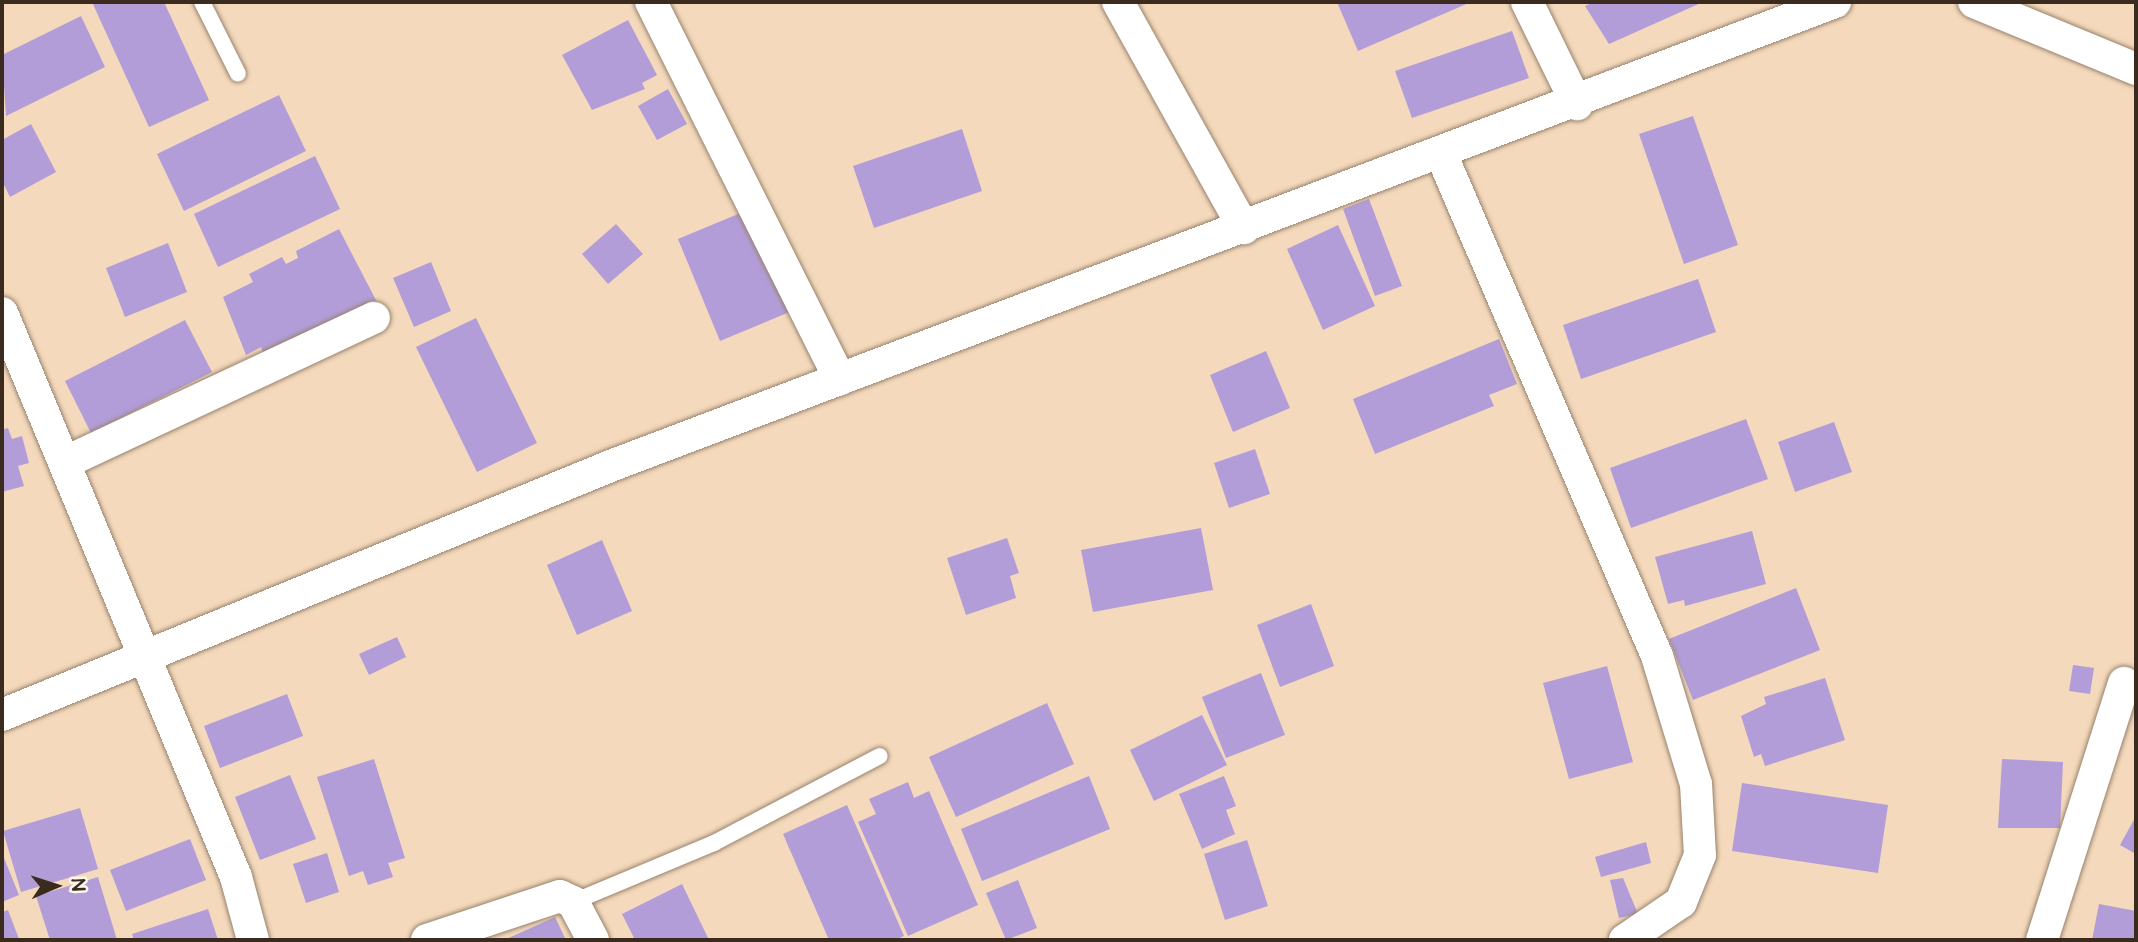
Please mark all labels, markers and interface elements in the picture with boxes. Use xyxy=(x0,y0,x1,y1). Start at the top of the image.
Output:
north arrow xyxy=(21,851,91,921)
text: N xyxy=(64,878,91,892)

